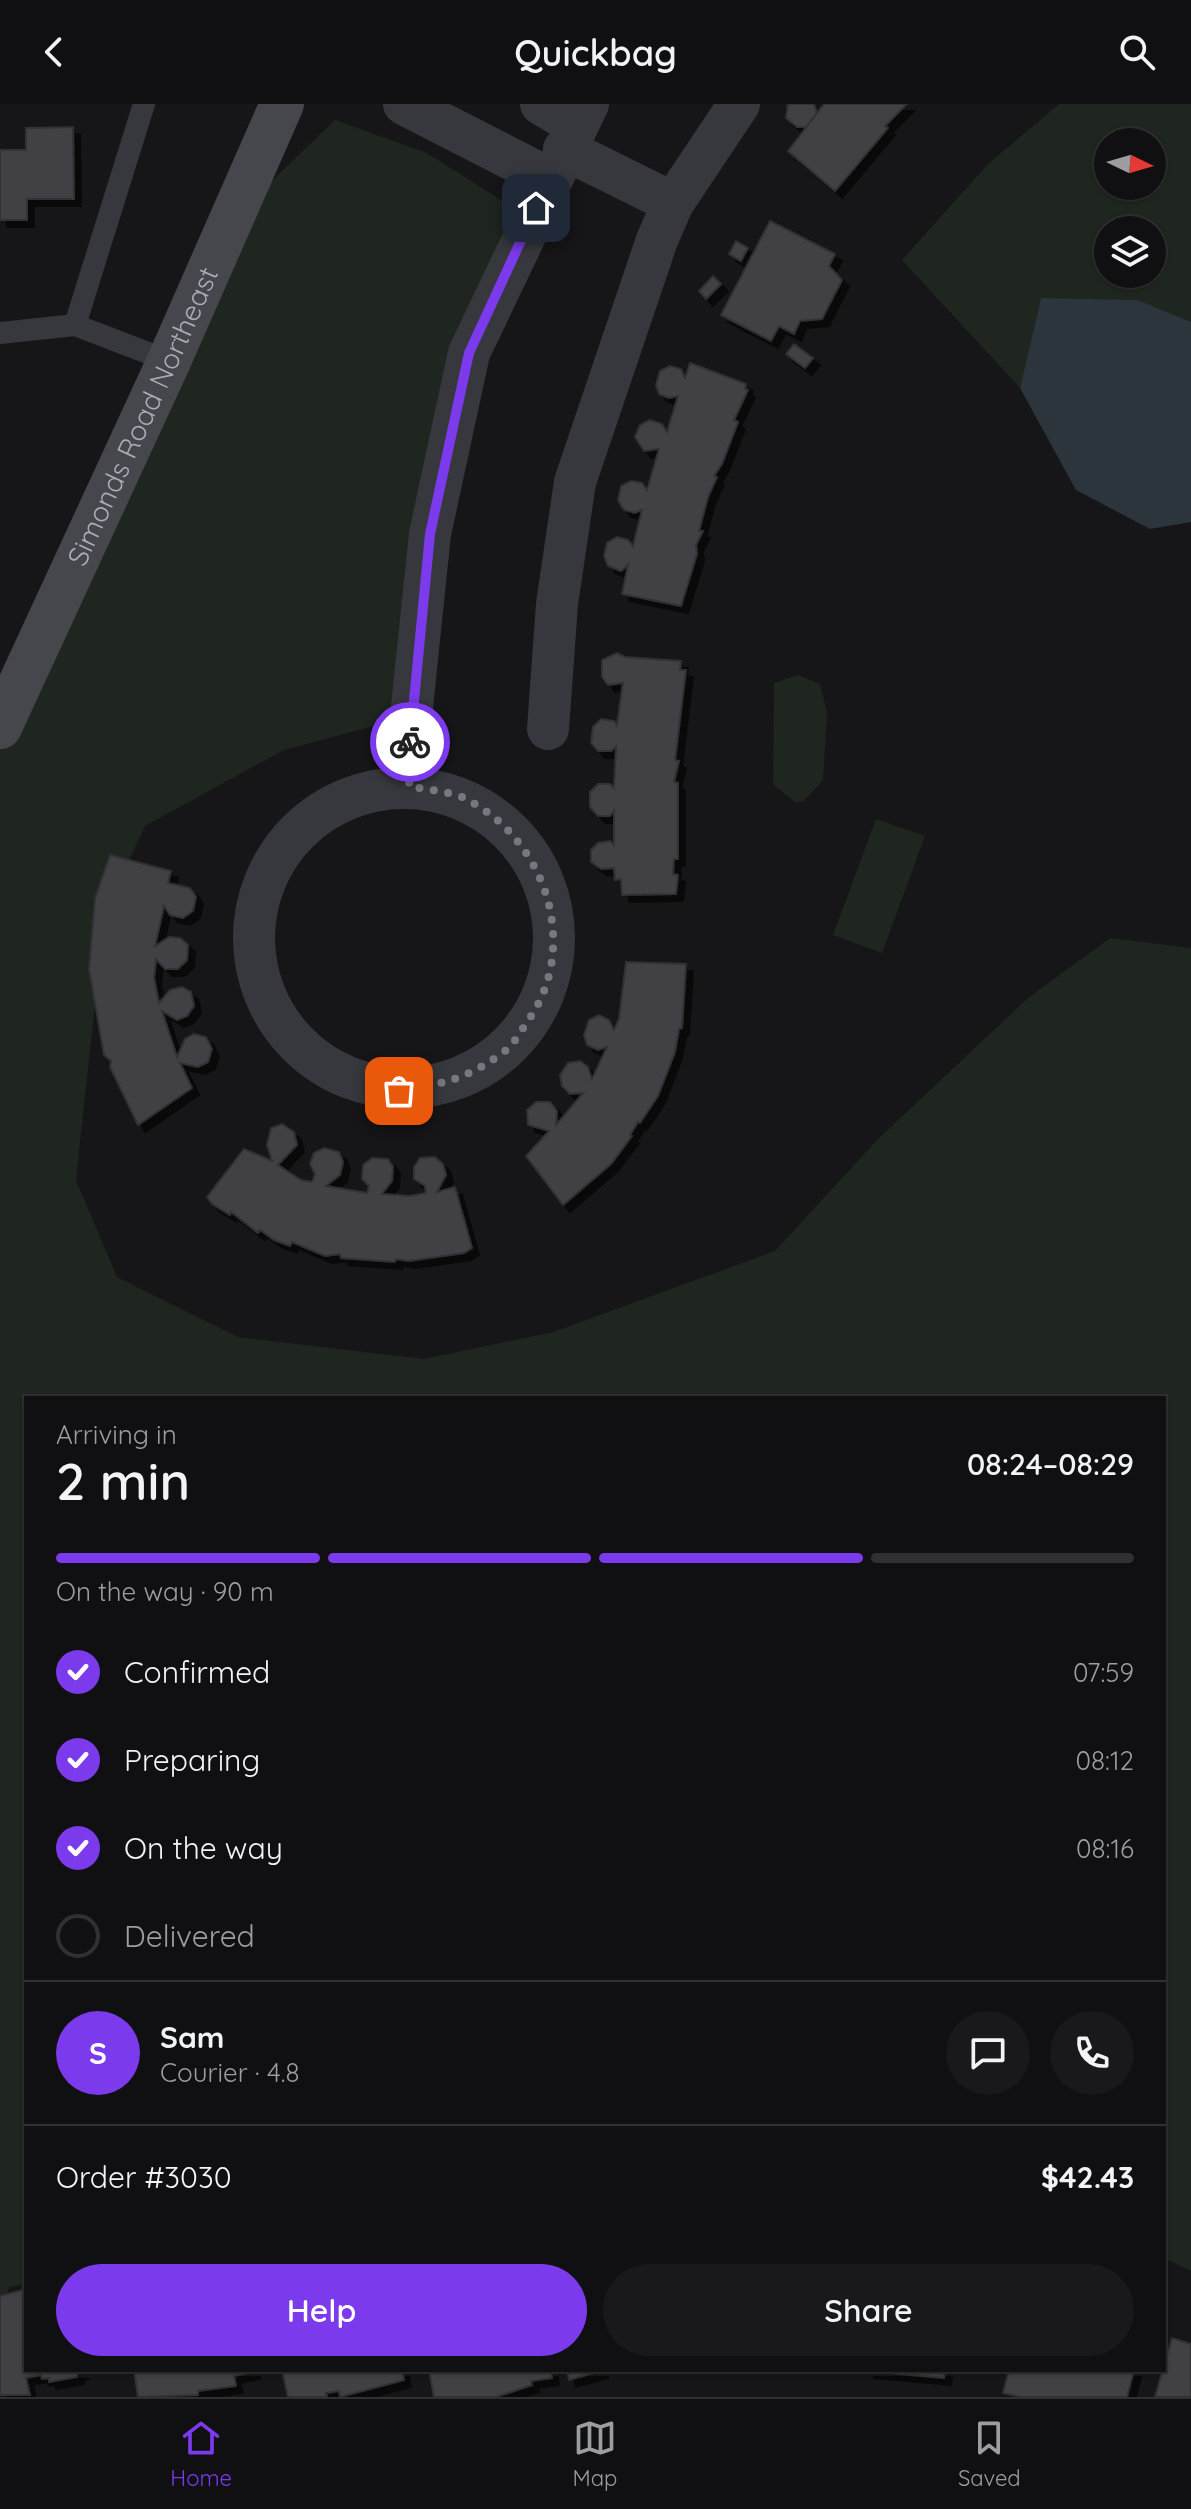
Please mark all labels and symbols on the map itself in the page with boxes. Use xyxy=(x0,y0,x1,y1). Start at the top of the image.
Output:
north arrow xyxy=(1094,128,1166,200)
pin xyxy=(502,174,570,242)
street label: Simonds Road Northeast xyxy=(59,261,225,571)
courier xyxy=(370,702,450,782)
pin xyxy=(365,1057,433,1125)

